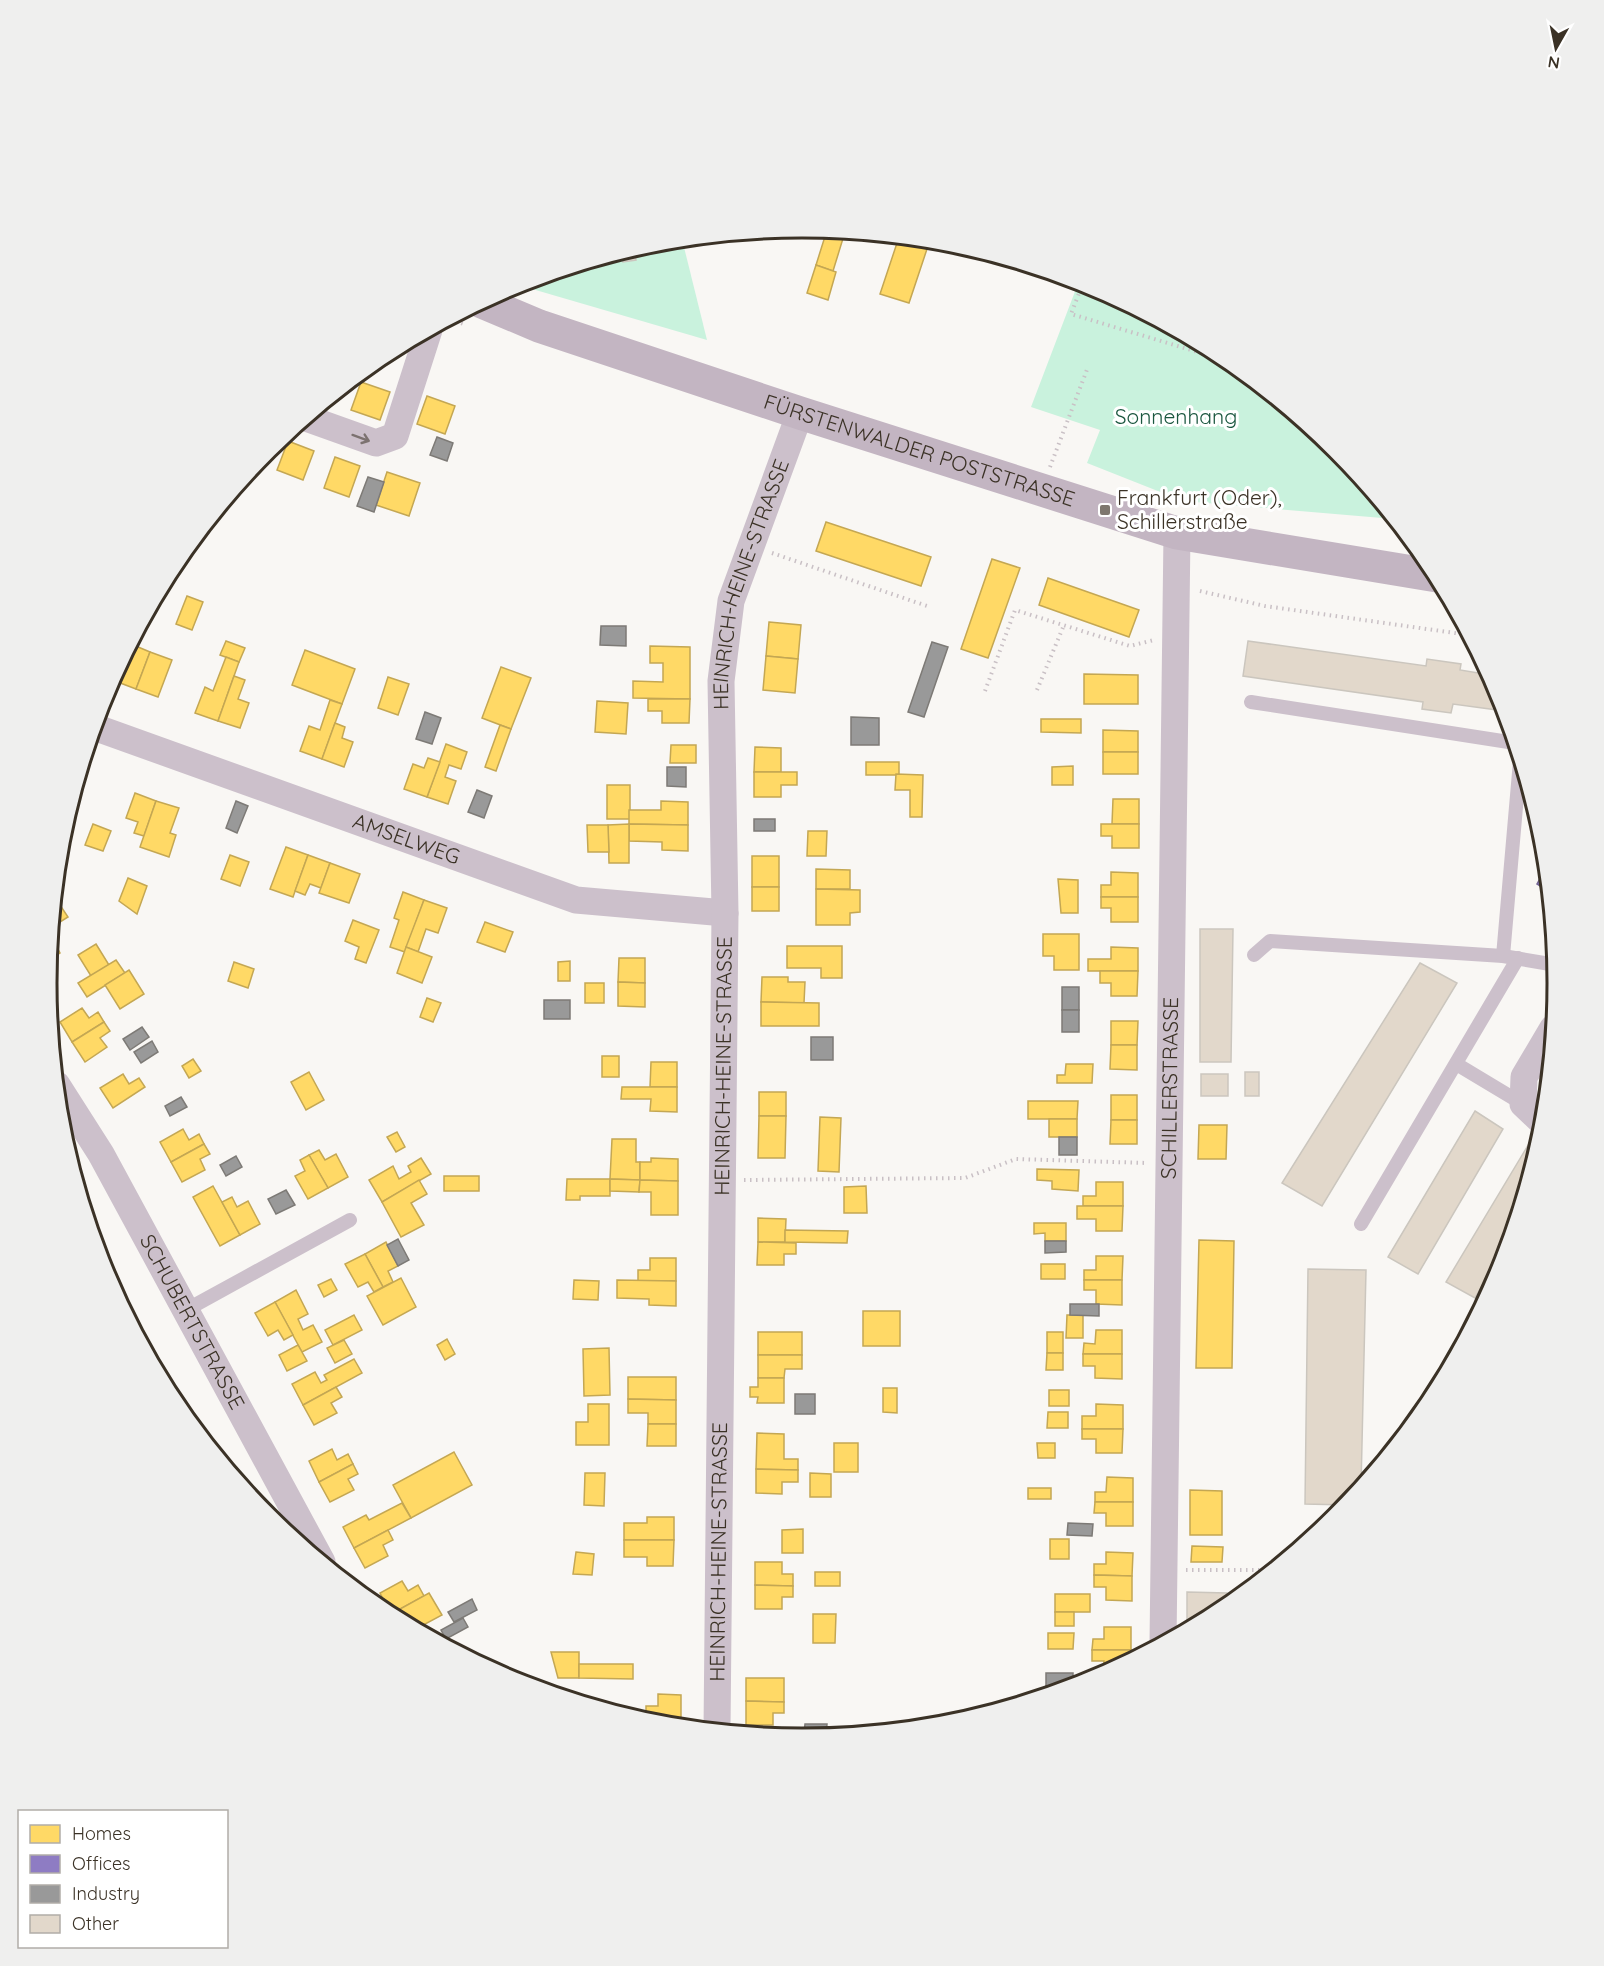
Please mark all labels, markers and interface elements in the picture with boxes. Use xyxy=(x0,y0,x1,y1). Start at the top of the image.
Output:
north arrow xyxy=(1526,18,1586,78)
text: N xyxy=(1546,52,1561,74)
street label: FÜRSTENWALDER POSTSTRASSE xyxy=(761,388,1078,512)
park label: Sonnenhang xyxy=(1115,403,1237,429)
one-way arrow xyxy=(351,433,369,444)
street label: HEINRICH-HEINE-STRASSE xyxy=(707,455,794,710)
place label: Frankfurt (Oder), Schillerstraße xyxy=(1117,484,1282,534)
marker: Frankfurt (Oder), Schillerstraße xyxy=(1098,503,1112,517)
street label: AMSELWEG xyxy=(350,807,464,869)
street label: HEINRICH-HEINE-STRASSE xyxy=(708,936,737,1196)
street label: SCHILLERSTRASSE xyxy=(1155,997,1183,1179)
street label: SCHUBERTSTRASSE xyxy=(135,1229,251,1414)
street label: HEINRICH-HEINE-STRASSE xyxy=(703,1422,732,1682)
legend xyxy=(18,1810,228,1948)
text: Homes xyxy=(72,1822,131,1845)
text: Offices xyxy=(72,1852,131,1875)
text: Industry xyxy=(72,1882,140,1905)
text: Other xyxy=(72,1912,119,1935)

